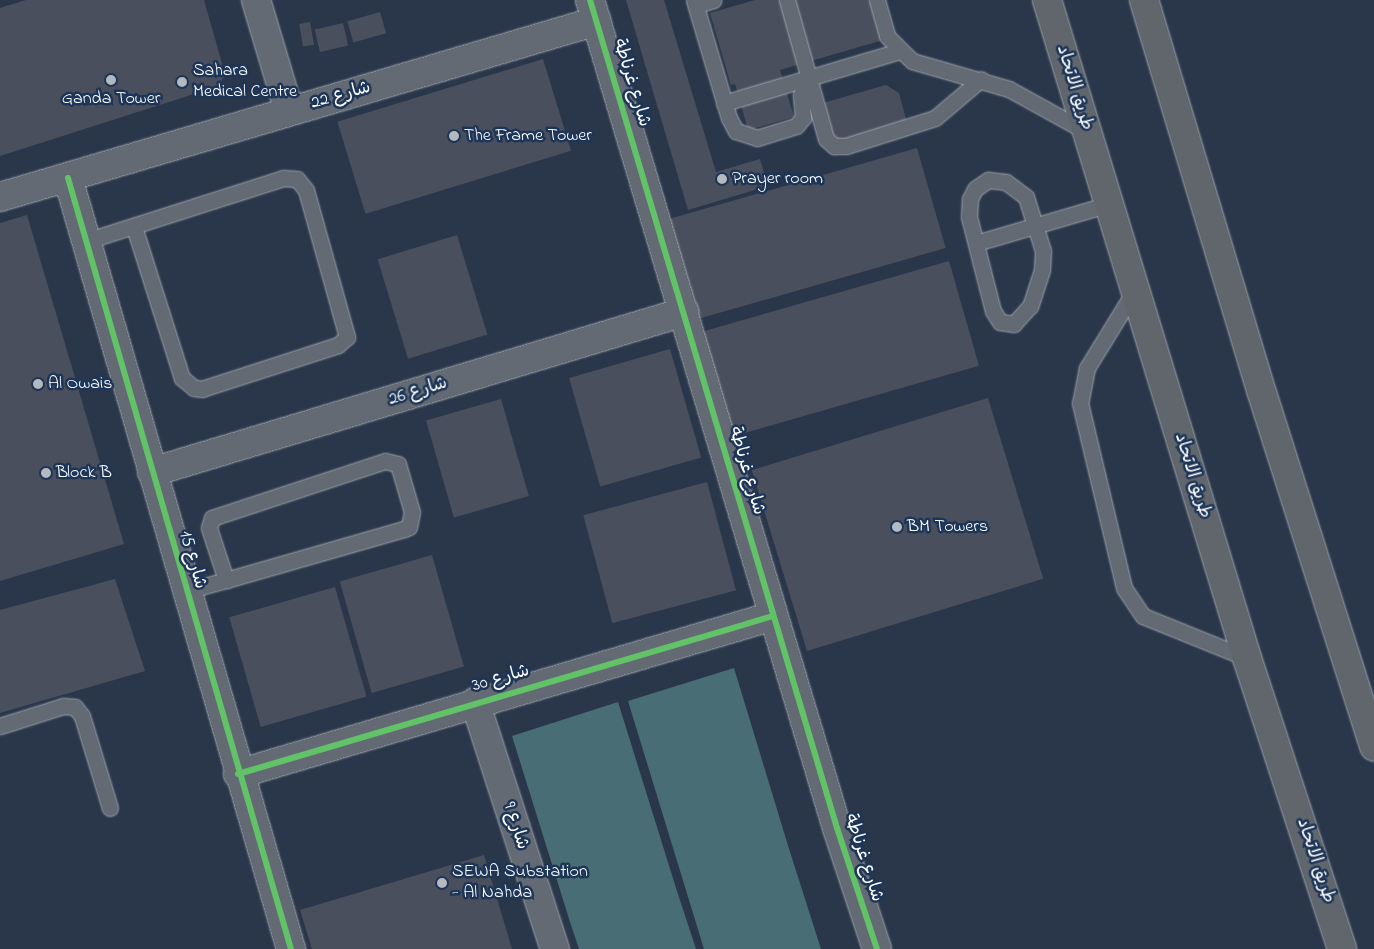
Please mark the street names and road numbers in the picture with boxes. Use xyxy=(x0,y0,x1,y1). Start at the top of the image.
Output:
street label: شارع غرناطة xyxy=(607,36,655,130)
street label: طريق الاتحاد xyxy=(1051,43,1097,133)
street label: شارع 22 xyxy=(309,77,373,115)
street label: شارع 26 xyxy=(386,373,450,411)
street label: شارع غرناطة xyxy=(723,424,769,518)
street label: طريق الاتحاد xyxy=(1169,431,1215,521)
street label: شارع 15 xyxy=(173,528,211,592)
street label: شارع 30 xyxy=(470,661,532,697)
street label: شارع 9 xyxy=(497,799,533,853)
street label: شارع غرناطة xyxy=(839,811,887,905)
street label: طريق الاتحاد xyxy=(1291,816,1339,906)

